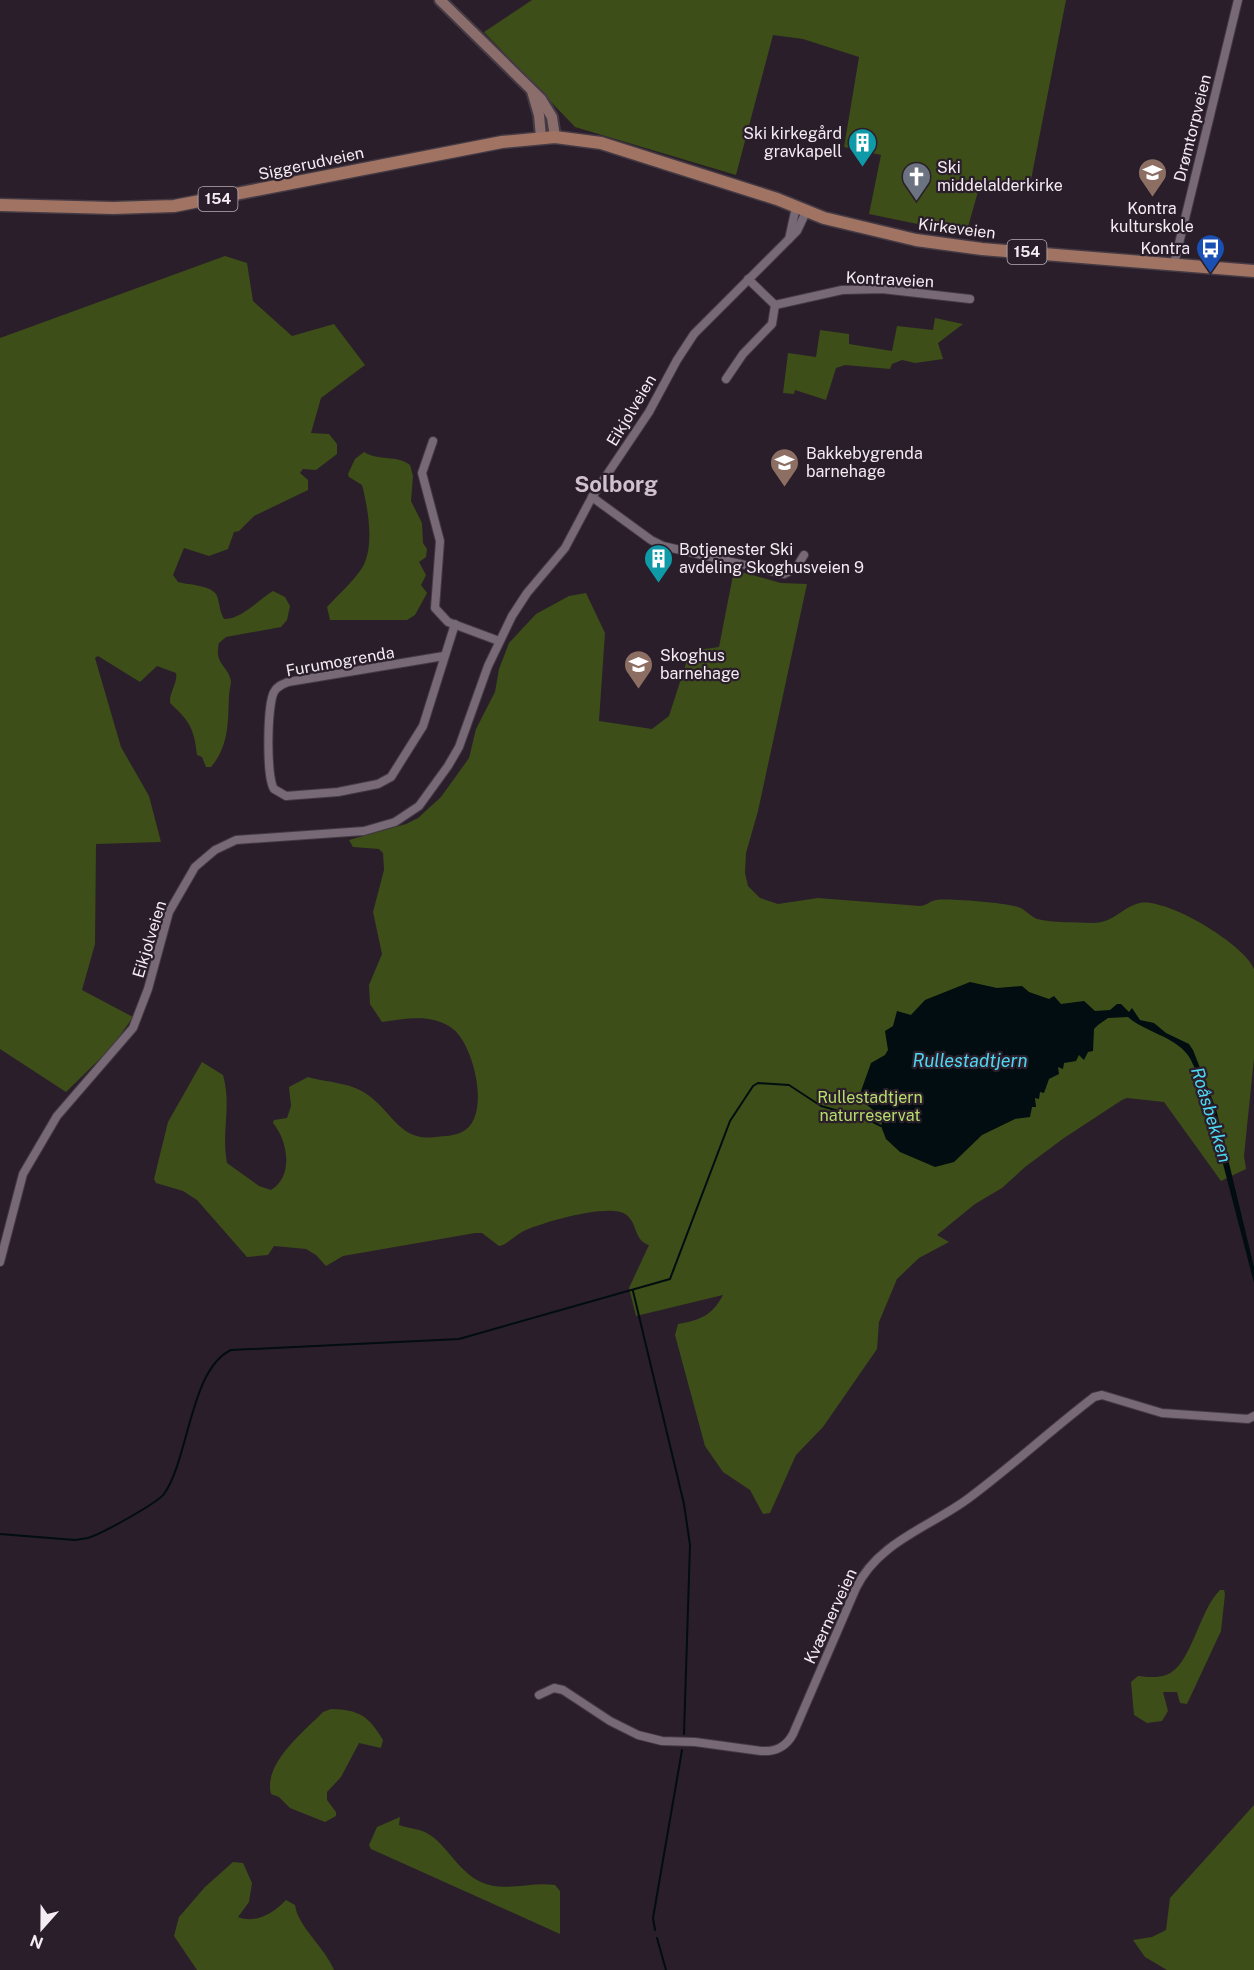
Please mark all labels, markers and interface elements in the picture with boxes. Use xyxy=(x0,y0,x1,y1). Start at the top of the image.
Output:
street label: Drømtorpveien xyxy=(1170,72,1215,184)
place label: Ski kirkegård gravkapell xyxy=(743,124,842,161)
building icon: Ski kirkegård gravkapell xyxy=(847,126,879,168)
street label: Siggerudveien xyxy=(257,143,366,184)
school or university icon: Kontra kulturskole xyxy=(1136,156,1168,198)
place label: Ski middelalderkirke xyxy=(937,158,1063,195)
church icon: Ski middelalderkirke xyxy=(900,160,932,202)
road number: 154 xyxy=(198,187,238,211)
place label: Kontra kulturskole xyxy=(1110,199,1194,236)
street label: Kirkeveien xyxy=(917,214,997,243)
bus stop icon: Kontra xyxy=(1195,232,1227,274)
place label: Kontra xyxy=(1141,239,1190,258)
road number: 154 xyxy=(1008,240,1046,264)
street label: Kontraveien xyxy=(845,268,935,291)
street label: Eikjolveien xyxy=(603,371,660,449)
place label: Bakkebygrenda barnehage xyxy=(806,444,923,481)
school or university icon: Bakkebygrenda barnehage xyxy=(769,446,801,488)
district label: Solborg xyxy=(574,471,658,497)
place label: Botjenester Ski avdeling Skoghusveien 9 xyxy=(679,540,864,577)
building icon: Botjenester Ski avdeling Skoghusveien 9 xyxy=(642,542,674,584)
street label: Furumogrenda xyxy=(284,643,396,680)
place label: Skoghus barnehage xyxy=(660,646,740,683)
school or university icon: Skoghus barnehage xyxy=(623,648,655,690)
street label: Eikjolveien xyxy=(129,898,170,980)
water label: Rullestadtjern xyxy=(913,1050,1027,1071)
water label: Roåsbekken xyxy=(1187,1065,1236,1165)
park label: Rullestadtjern naturreservat xyxy=(817,1088,923,1125)
street label: Kværnerveien xyxy=(800,1566,861,1667)
north arrow xyxy=(12,1898,72,1958)
text: N xyxy=(28,1930,46,1953)

